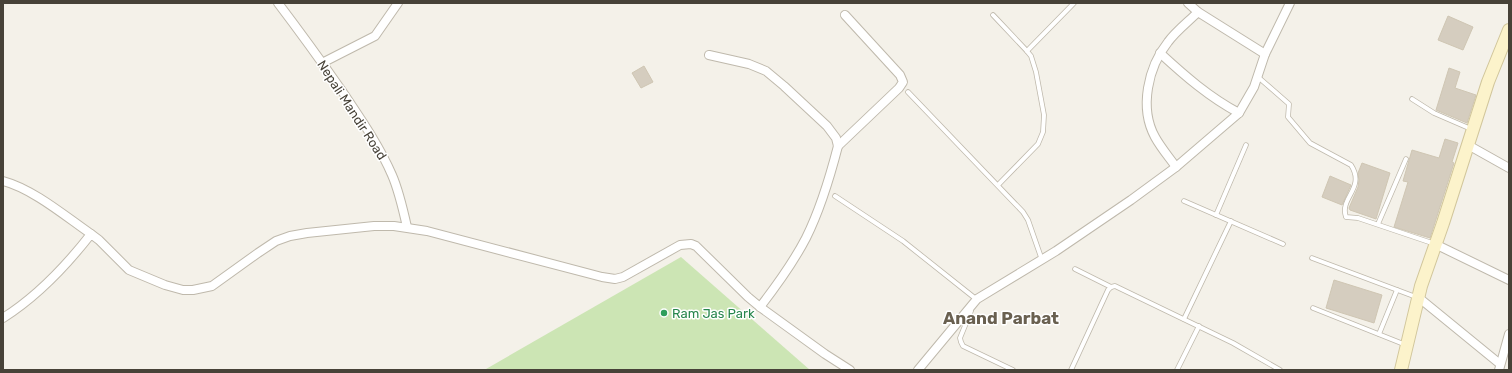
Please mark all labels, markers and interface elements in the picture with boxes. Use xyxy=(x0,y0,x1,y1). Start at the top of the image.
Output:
street label: Nepali Mandir Road xyxy=(314,57,390,163)
place label: Ram Jas Park xyxy=(672,306,755,321)
marker: Ram Jas Park xyxy=(659,308,669,318)
district label: Anand Parbat xyxy=(943,308,1059,328)

